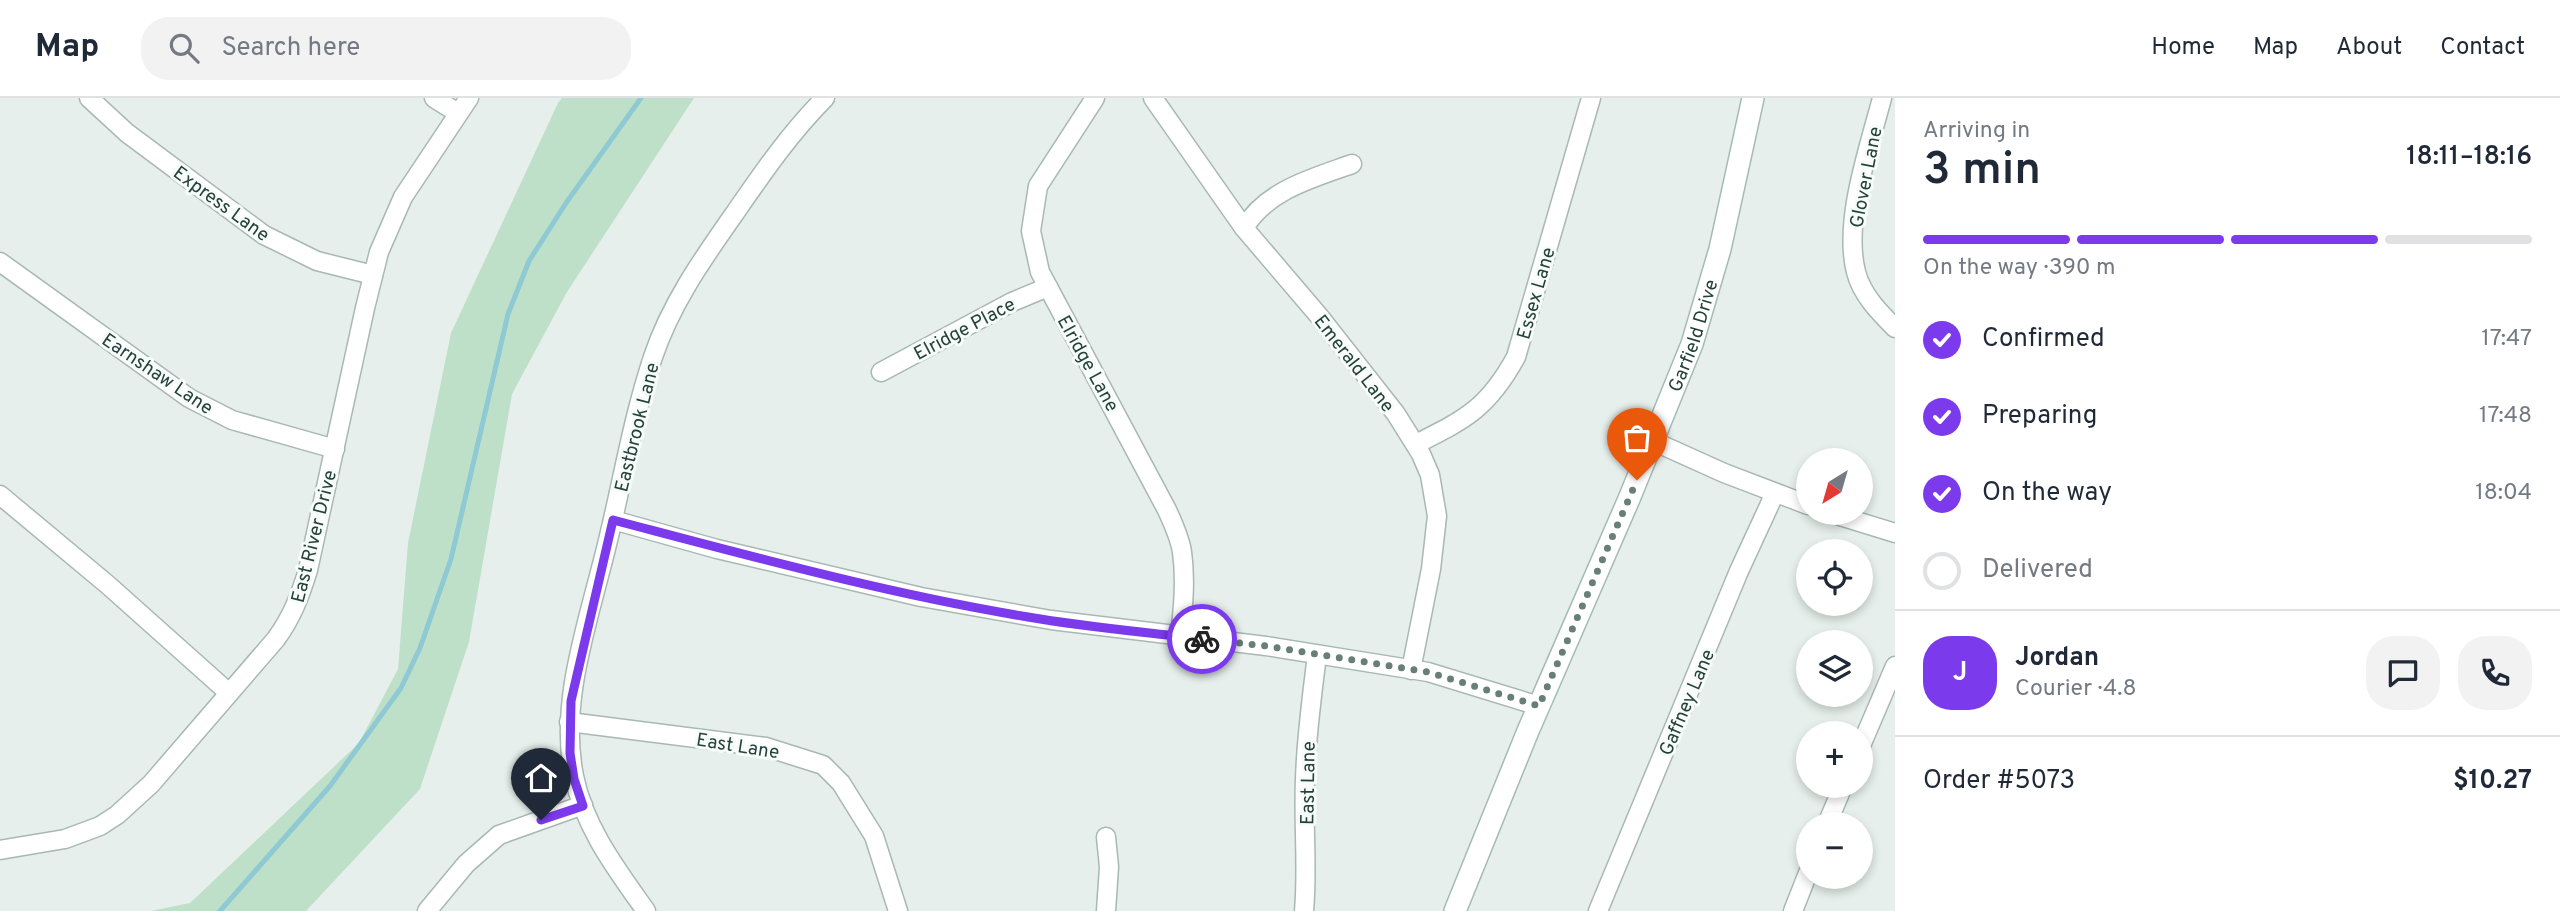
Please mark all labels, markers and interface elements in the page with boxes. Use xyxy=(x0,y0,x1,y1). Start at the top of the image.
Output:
search box xyxy=(141,17,631,80)
text: Map xyxy=(35,27,99,69)
icon: search xyxy=(165,29,203,67)
text: Search here xyxy=(221,32,360,65)
text: Home xyxy=(2151,33,2215,63)
text: Map xyxy=(2253,33,2298,63)
text: About xyxy=(2336,33,2402,63)
text: Contact xyxy=(2440,33,2525,63)
text: Arriving in xyxy=(1923,117,2030,146)
street label: Glover Lane xyxy=(1845,125,1889,230)
text: 18:11–18:16 xyxy=(2406,141,2532,174)
text: 3 min xyxy=(1923,142,2041,201)
street label: Express Lane xyxy=(168,162,274,248)
street label: Essex Lane xyxy=(1512,245,1562,342)
text: On the way · 390 m xyxy=(1923,254,2115,283)
street label: Garfield Drive xyxy=(1664,277,1724,396)
street label: Elridge Place xyxy=(910,293,1020,367)
street label: Emerald Lane xyxy=(1308,311,1399,418)
street label: Elridge Lane xyxy=(1051,312,1124,416)
icon: check xyxy=(1923,321,1961,359)
text: Confirmed xyxy=(1982,323,2105,356)
text: 17:47 xyxy=(2481,325,2532,354)
street label: Earnshaw Lane xyxy=(97,329,217,421)
street label: Eastbrook Lane xyxy=(610,360,666,495)
icon: check xyxy=(1923,398,1961,436)
text: Preparing xyxy=(1982,400,2097,433)
text: 17:48 xyxy=(2479,402,2532,431)
pin xyxy=(1607,408,1667,480)
icon: bag xyxy=(1618,419,1656,457)
north arrow xyxy=(1796,448,1872,525)
map controls xyxy=(1796,448,1873,889)
street label: East River Drive xyxy=(287,468,343,605)
icon: check xyxy=(1923,475,1961,513)
text: On the way xyxy=(1982,477,2112,510)
text: 18:04 xyxy=(2475,479,2532,508)
button: locate xyxy=(1796,539,1873,616)
text: Delivered xyxy=(1982,554,2093,587)
courier xyxy=(1167,604,1237,674)
icon: bike xyxy=(1183,620,1221,658)
button: layers xyxy=(1796,630,1873,707)
button: chat xyxy=(2366,636,2440,710)
button: phone xyxy=(2458,636,2532,710)
text: Jordan xyxy=(2015,642,2099,675)
street label: Gaffney Lane xyxy=(1655,646,1721,760)
text: J xyxy=(1953,657,1967,690)
text: Courier · 4.8 xyxy=(2015,675,2136,704)
button: + xyxy=(1796,721,1873,798)
street label: East Lane xyxy=(694,729,781,765)
street label: East Lane xyxy=(1296,741,1322,825)
pin xyxy=(511,748,571,820)
icon: home xyxy=(522,759,560,797)
text: Order #5073 xyxy=(1923,765,2075,798)
text: $10.27 xyxy=(2453,765,2532,798)
button: − xyxy=(1796,812,1873,889)

